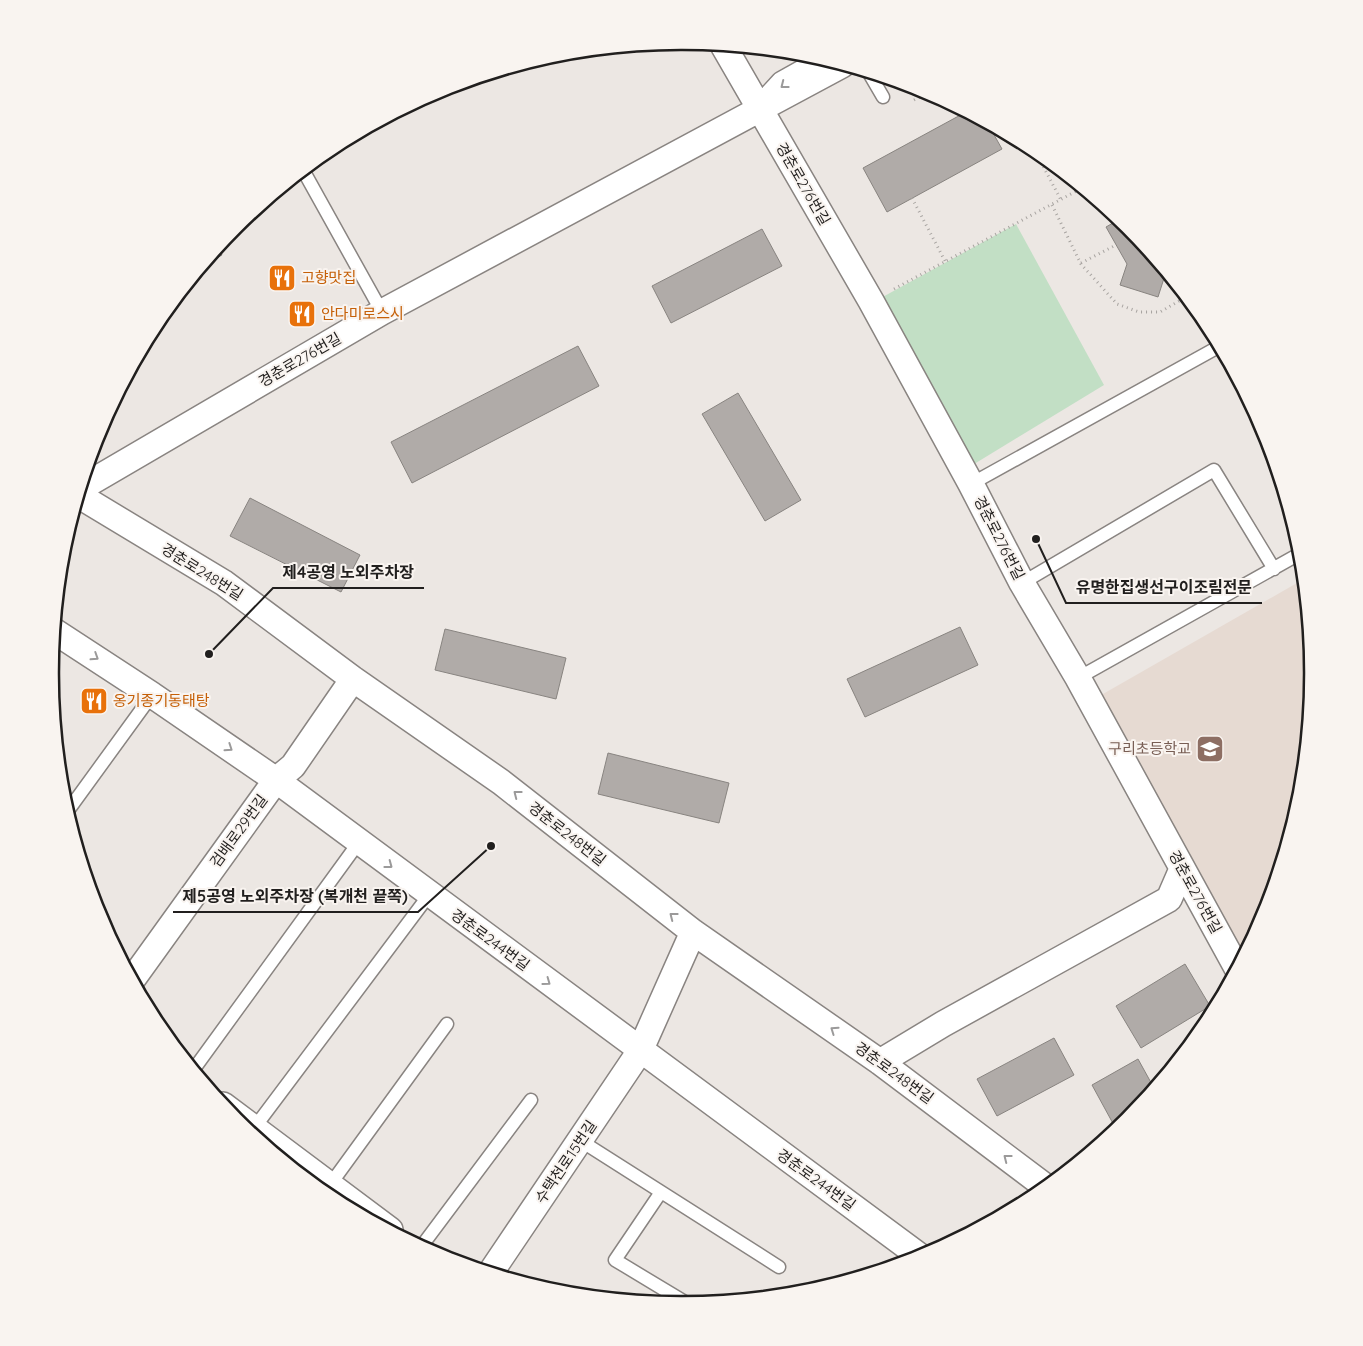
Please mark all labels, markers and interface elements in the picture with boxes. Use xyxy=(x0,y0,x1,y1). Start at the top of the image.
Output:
one-way arrow xyxy=(781,79,790,87)
street label: 경춘로276번길 xyxy=(772,139,835,228)
restaurant icon: 고향맛집 xyxy=(267,263,297,293)
place label: 고향맛집 xyxy=(301,268,356,287)
restaurant icon: 안다미로스시 xyxy=(287,299,317,329)
place label: 안다미로스시 xyxy=(321,304,404,323)
street label: 경춘로276번길 xyxy=(255,328,344,391)
street label: 경춘로276번길 xyxy=(970,492,1029,583)
street label: 경춘로248번길 xyxy=(158,539,247,604)
callout: 제4공영 노외주차장 xyxy=(273,557,424,588)
text: 제4공영 노외주차장 xyxy=(282,562,414,582)
callout: 유명한집생선구이조림전문 xyxy=(1066,572,1262,603)
text: 유명한집생선구이조림전문 xyxy=(1076,577,1252,597)
one-way arrow xyxy=(89,651,98,661)
restaurant icon: 옹기종기동태탕 xyxy=(79,686,109,716)
place label: 옹기종기동태탕 xyxy=(113,691,210,710)
school or university icon: 구리초등학교 xyxy=(1195,734,1225,764)
place label: 구리초등학교 xyxy=(1108,739,1191,758)
one-way arrow xyxy=(224,742,233,751)
street label: 검배로29번길 xyxy=(206,790,271,871)
one-way arrow xyxy=(514,792,523,800)
street label: 경춘로248번길 xyxy=(525,797,610,870)
street label: 경춘로276번길 xyxy=(1165,847,1226,937)
one-way arrow xyxy=(383,859,392,867)
callout: 제5공영 노외주차장 (복개천 끝쪽) xyxy=(173,881,418,912)
text: 제5공영 노외주차장 (복개천 끝쪽) xyxy=(182,886,408,906)
street label: 경춘로244번길 xyxy=(447,905,533,975)
one-way arrow xyxy=(670,914,679,922)
one-way arrow xyxy=(542,976,551,986)
one-way arrow xyxy=(831,1027,840,1036)
street label: 경춘로248번길 xyxy=(851,1038,938,1108)
street label: 수택천로15번길 xyxy=(531,1116,600,1207)
street label: 경춘로244번길 xyxy=(773,1145,859,1215)
one-way arrow xyxy=(1004,1155,1013,1163)

